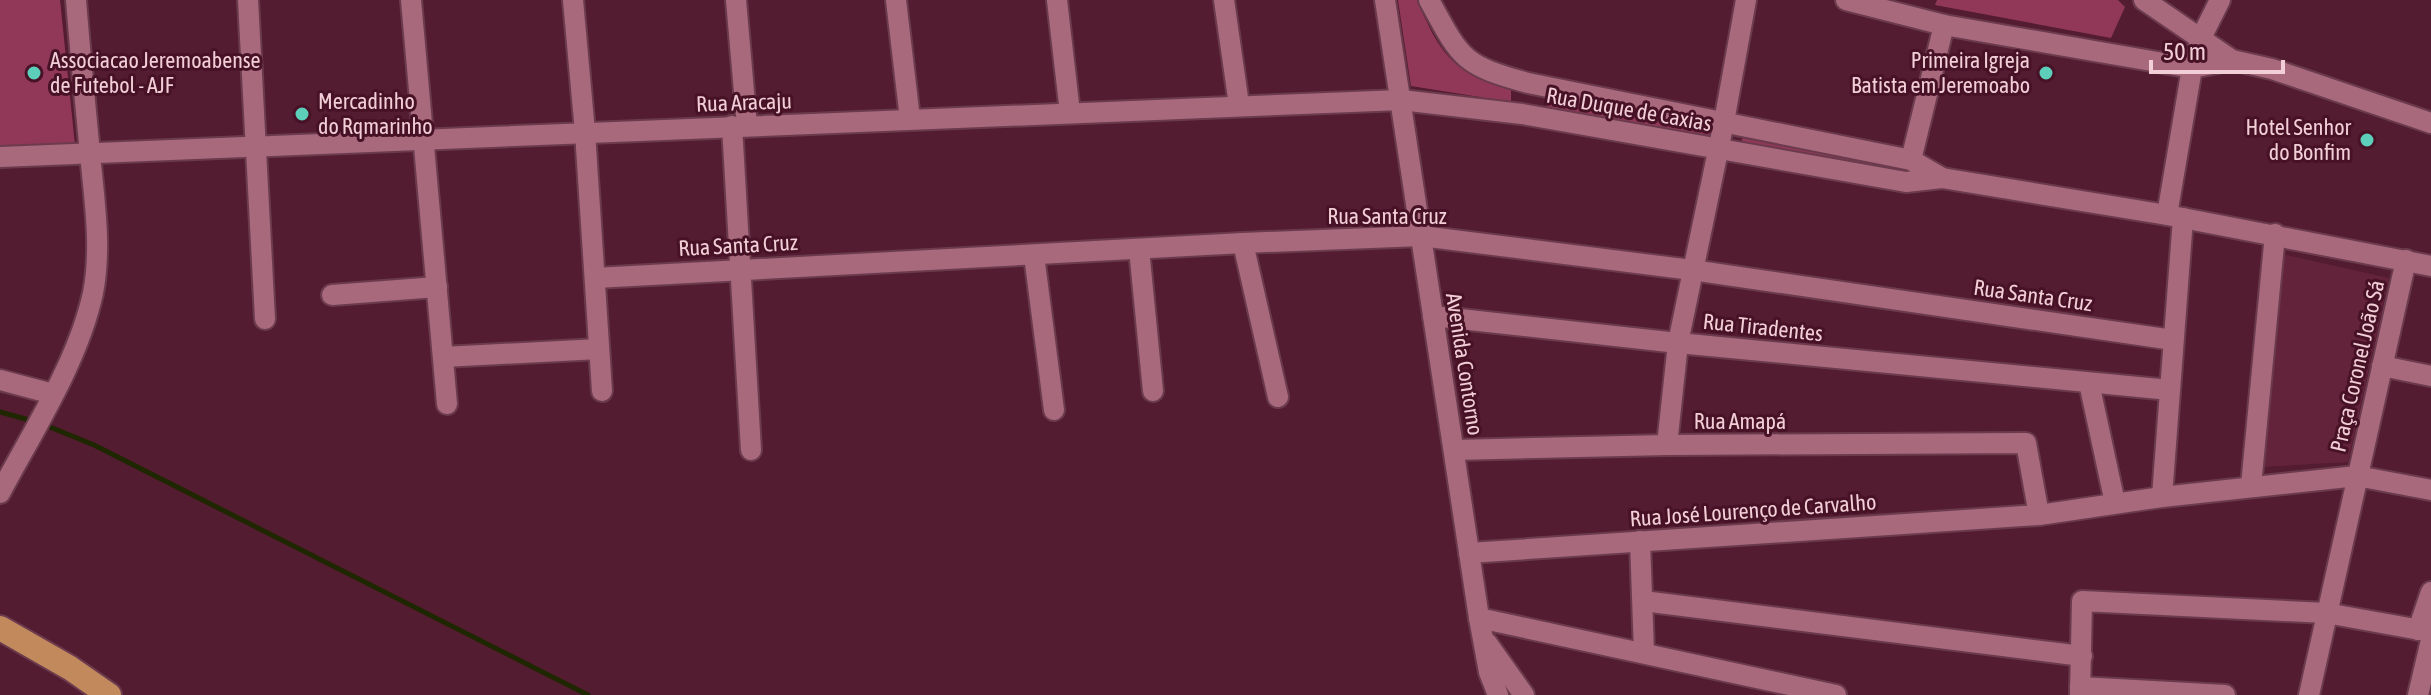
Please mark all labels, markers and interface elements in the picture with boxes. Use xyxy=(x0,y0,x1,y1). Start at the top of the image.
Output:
scale bar xyxy=(2151,24,2283,74)
text: 50 m xyxy=(2163,38,2206,65)
place label: Associacao Jeremoabense de Futebol - AJF xyxy=(50,47,261,98)
place label: Primeira Igreja Batista em Jeremoabo xyxy=(1851,47,2030,98)
marker: Associacao Jeremoabense de Futebol - AJF xyxy=(25,64,43,82)
marker: Primeira Igreja Batista em Jeremoabo xyxy=(2037,64,2055,82)
street label: Rua Duque de Caxias xyxy=(1544,82,1714,136)
street label: Rua Aracaju xyxy=(696,87,792,117)
place label: Mercadinho do Rqmarinho xyxy=(318,88,433,139)
marker: Mercadinho do Rqmarinho xyxy=(293,105,311,123)
place label: Hotel Senhor do Bonfim xyxy=(2246,114,2352,165)
marker: Hotel Senhor do Bonfim xyxy=(2358,131,2376,149)
street label: Rua Santa Cruz xyxy=(1327,203,1447,229)
street label: Rua Santa Cruz xyxy=(678,229,798,261)
street label: Rua Santa Cruz xyxy=(1972,274,2094,316)
street label: Praça Coronel João Sá xyxy=(2325,278,2389,454)
street label: Avenida Contorno xyxy=(1441,291,1489,437)
street label: Rua Tiradentes xyxy=(1702,308,1824,346)
street label: Rua Amapá xyxy=(1694,408,1786,434)
street label: Rua José Lourenço de Carvalho xyxy=(1629,488,1877,532)

